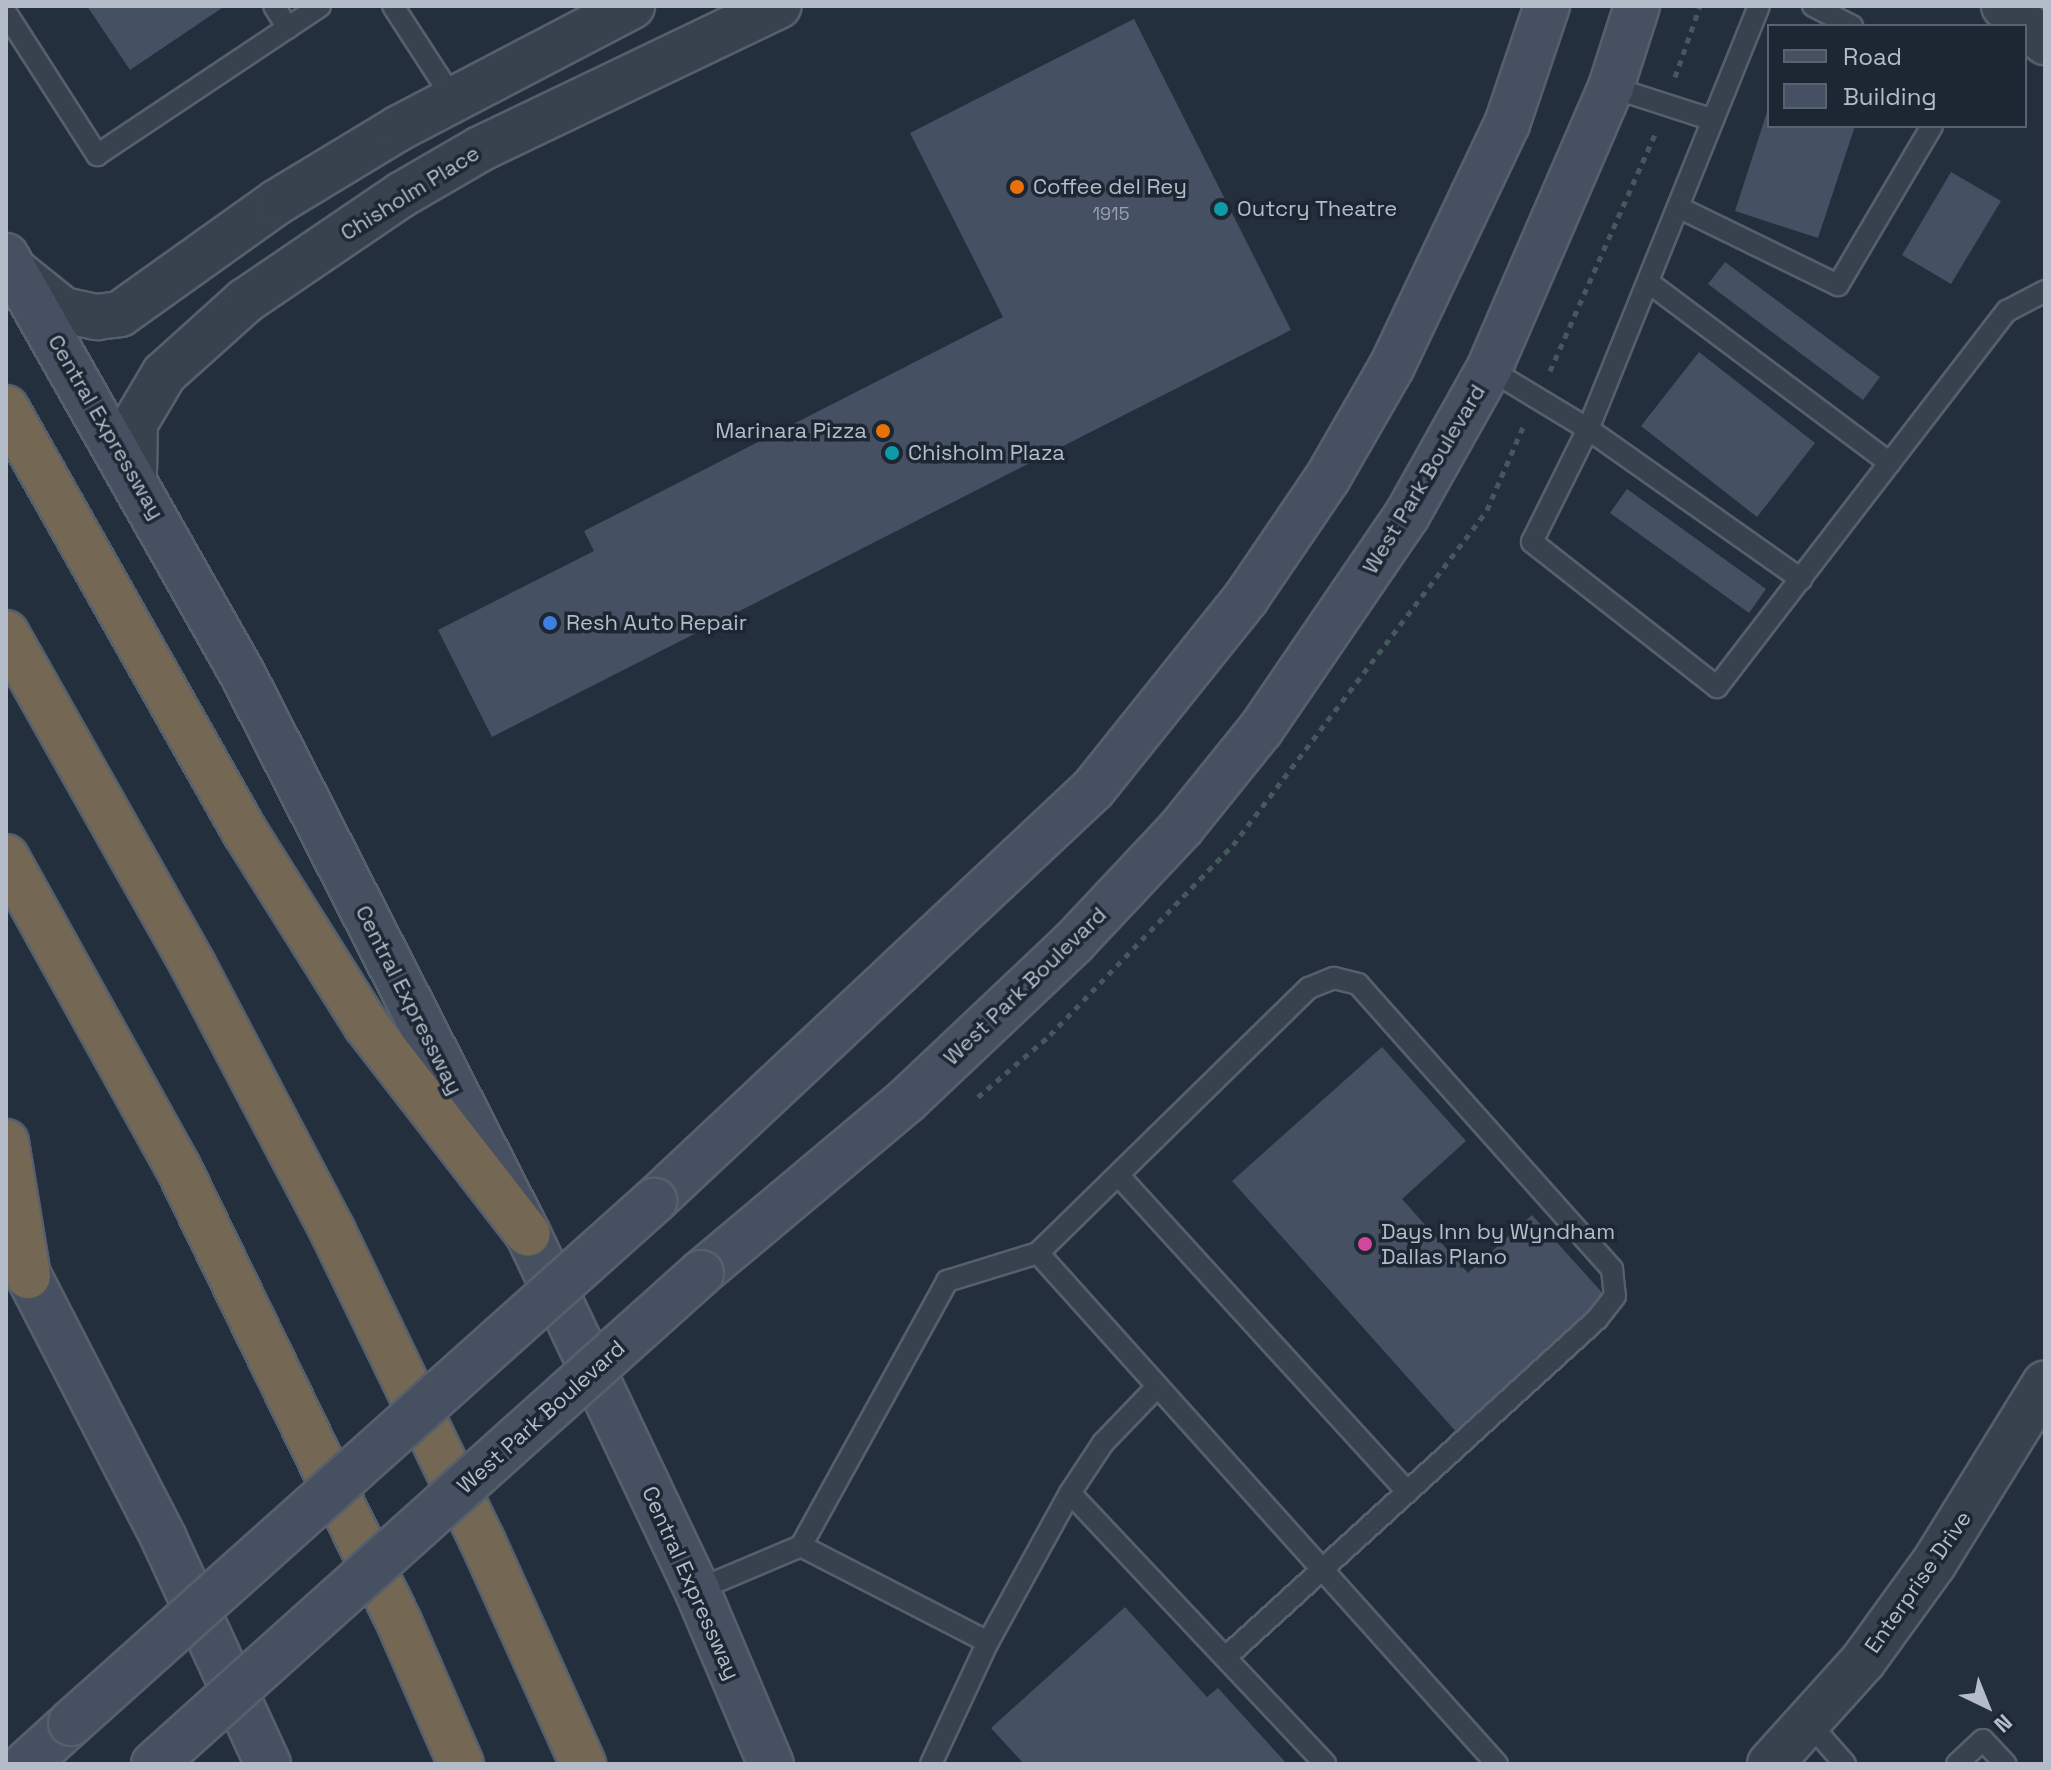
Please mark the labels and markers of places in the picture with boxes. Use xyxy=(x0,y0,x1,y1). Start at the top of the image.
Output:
place label: Coffee del Rey xyxy=(1033,174,1187,200)
marker: Coffee del Rey xyxy=(1008,178,1026,196)
place label: Outcry Theatre xyxy=(1237,196,1398,222)
marker: Outcry Theatre xyxy=(1212,200,1230,218)
place label: Marinara Pizza xyxy=(715,418,867,444)
marker: Marinara Pizza xyxy=(874,422,892,440)
place label: Chisholm Plaza xyxy=(908,440,1065,466)
marker: Chisholm Plaza xyxy=(883,444,901,462)
place label: Resh Auto Repair xyxy=(566,610,747,636)
marker: Resh Auto Repair xyxy=(541,614,559,632)
place label: Days Inn by Wyndham Dallas Plano xyxy=(1381,1218,1615,1270)
marker: Days Inn by Wyndham Dallas Plano xyxy=(1356,1235,1374,1253)

